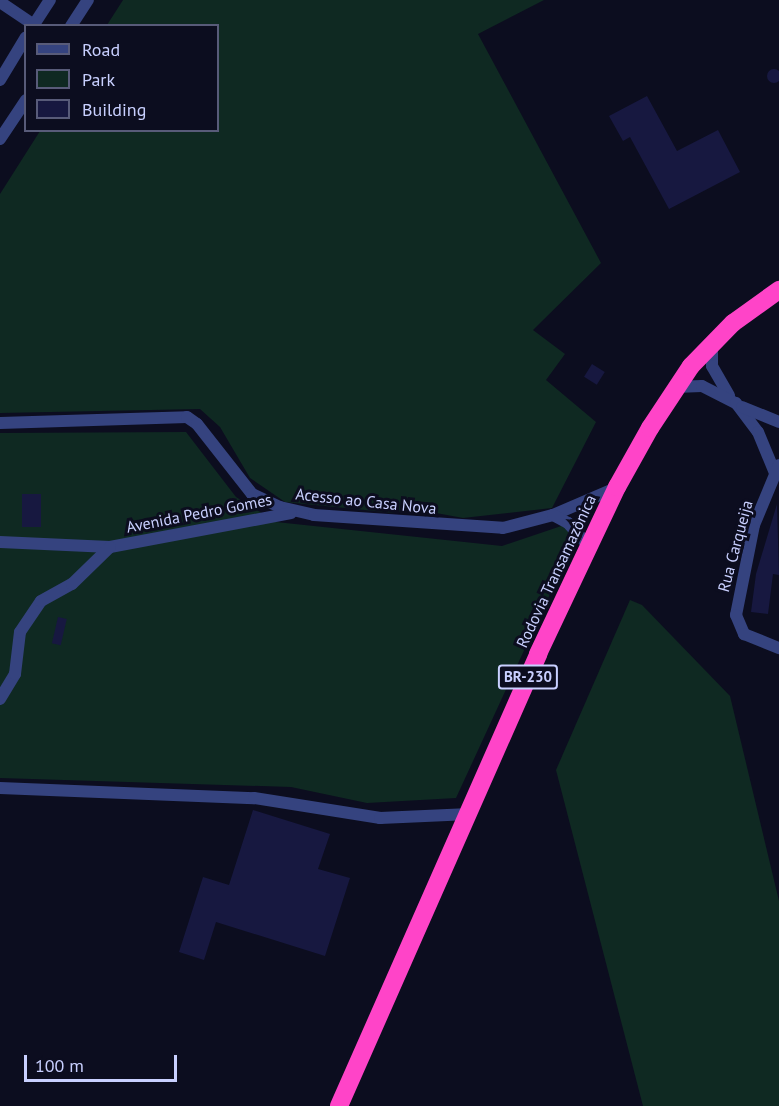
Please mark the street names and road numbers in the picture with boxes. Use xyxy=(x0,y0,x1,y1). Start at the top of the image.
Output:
street label: Acesso ao Casa Nova xyxy=(294,484,438,518)
street label: Avenida Pedro Gomes xyxy=(125,489,273,537)
street label: Rodovia Transamazônica xyxy=(512,491,600,651)
street label: Rua Carqueija xyxy=(714,498,756,594)
road number: BR-230 xyxy=(496,665,560,689)

